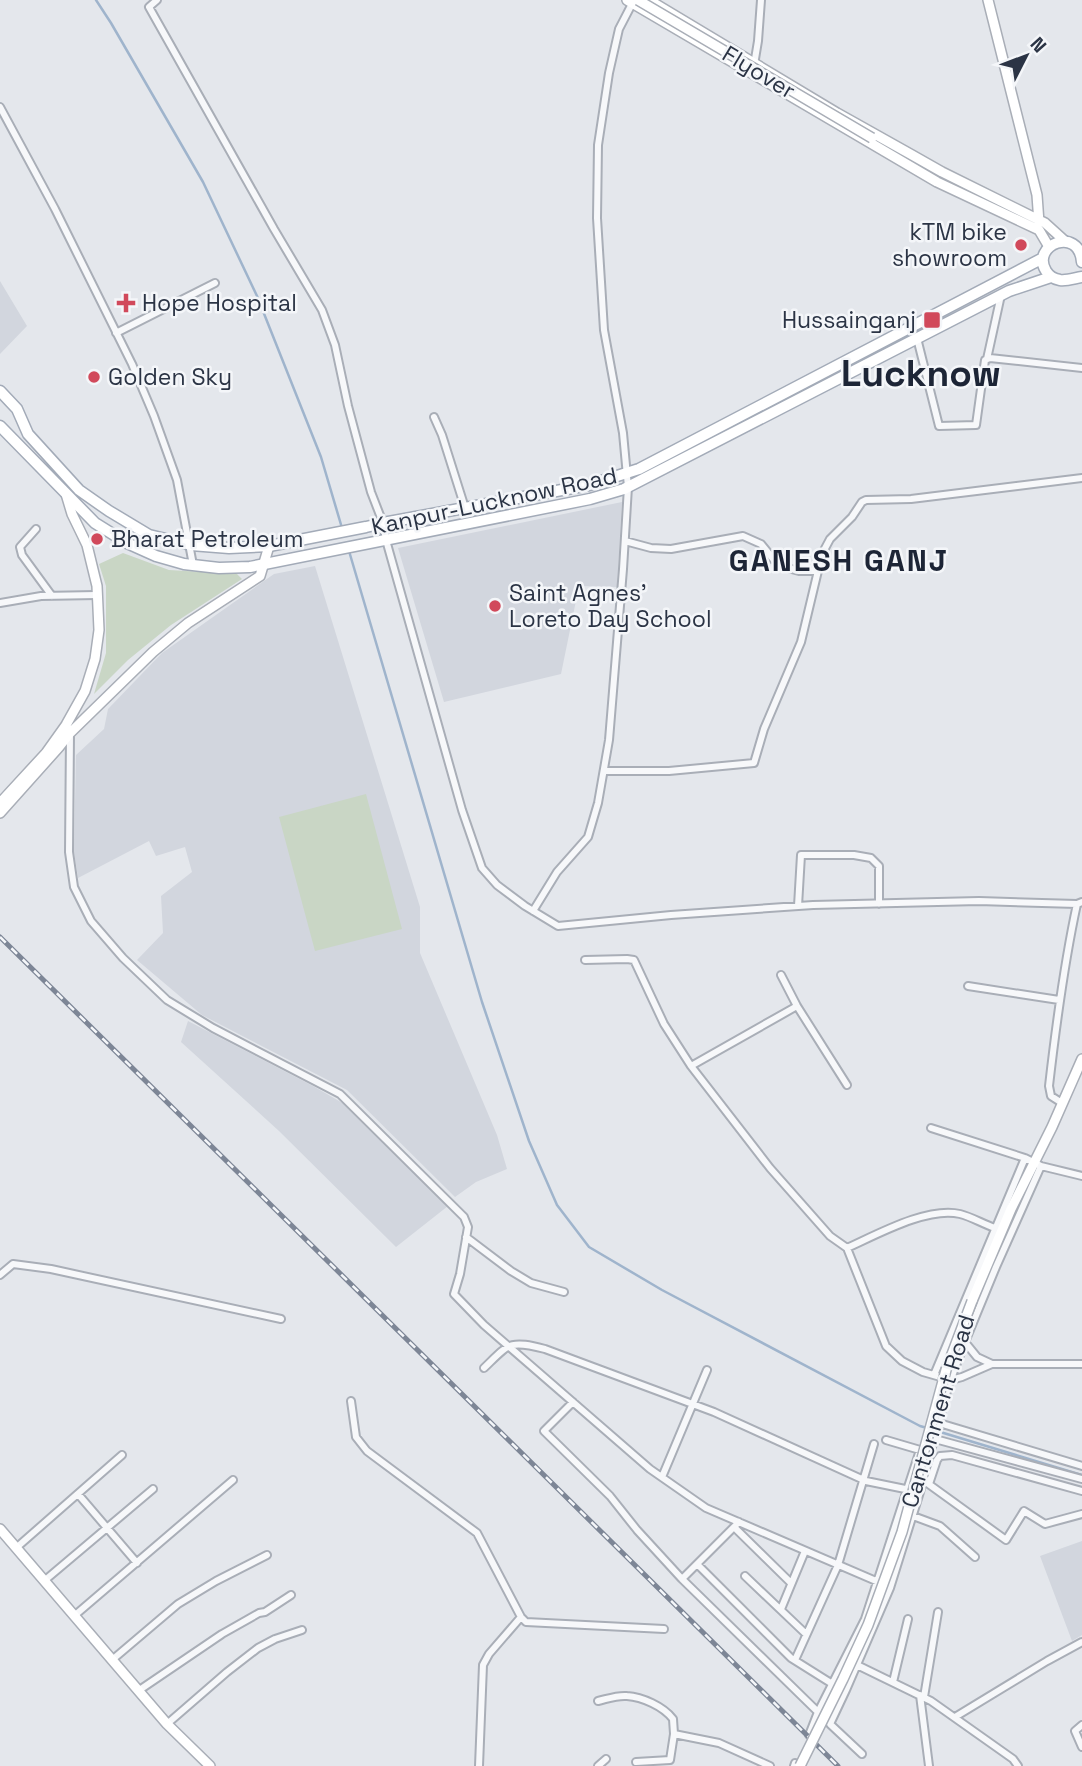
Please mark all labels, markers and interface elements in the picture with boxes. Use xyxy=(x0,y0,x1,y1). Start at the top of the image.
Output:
north arrow xyxy=(991,21,1061,91)
text: N xyxy=(1025,32,1052,58)
street label: Flyover xyxy=(717,39,801,105)
place label: kTM bike showroom xyxy=(892,217,1007,273)
marker: kTM bike showroom xyxy=(1013,237,1029,253)
place label: Hope Hospital xyxy=(142,288,297,318)
marker: Hope Hospital xyxy=(116,293,136,313)
place label: Hussainganj xyxy=(782,305,916,335)
marker: Hussainganj xyxy=(922,310,942,330)
district label: Lucknow xyxy=(841,350,1001,397)
place label: Golden Sky xyxy=(108,362,232,392)
marker: Golden Sky xyxy=(86,369,102,385)
street label: Kanpur-Lucknow Road xyxy=(368,460,620,542)
place label: Bharat Petroleum xyxy=(111,524,304,554)
marker: Bharat Petroleum xyxy=(89,531,105,547)
district label: GANESH GANJ xyxy=(729,541,949,580)
place label: Saint Agnes' Loreto Day School xyxy=(509,578,712,634)
marker: Saint Agnes' Loreto Day School xyxy=(487,598,503,614)
street label: Cantonment Road xyxy=(894,1311,982,1511)

